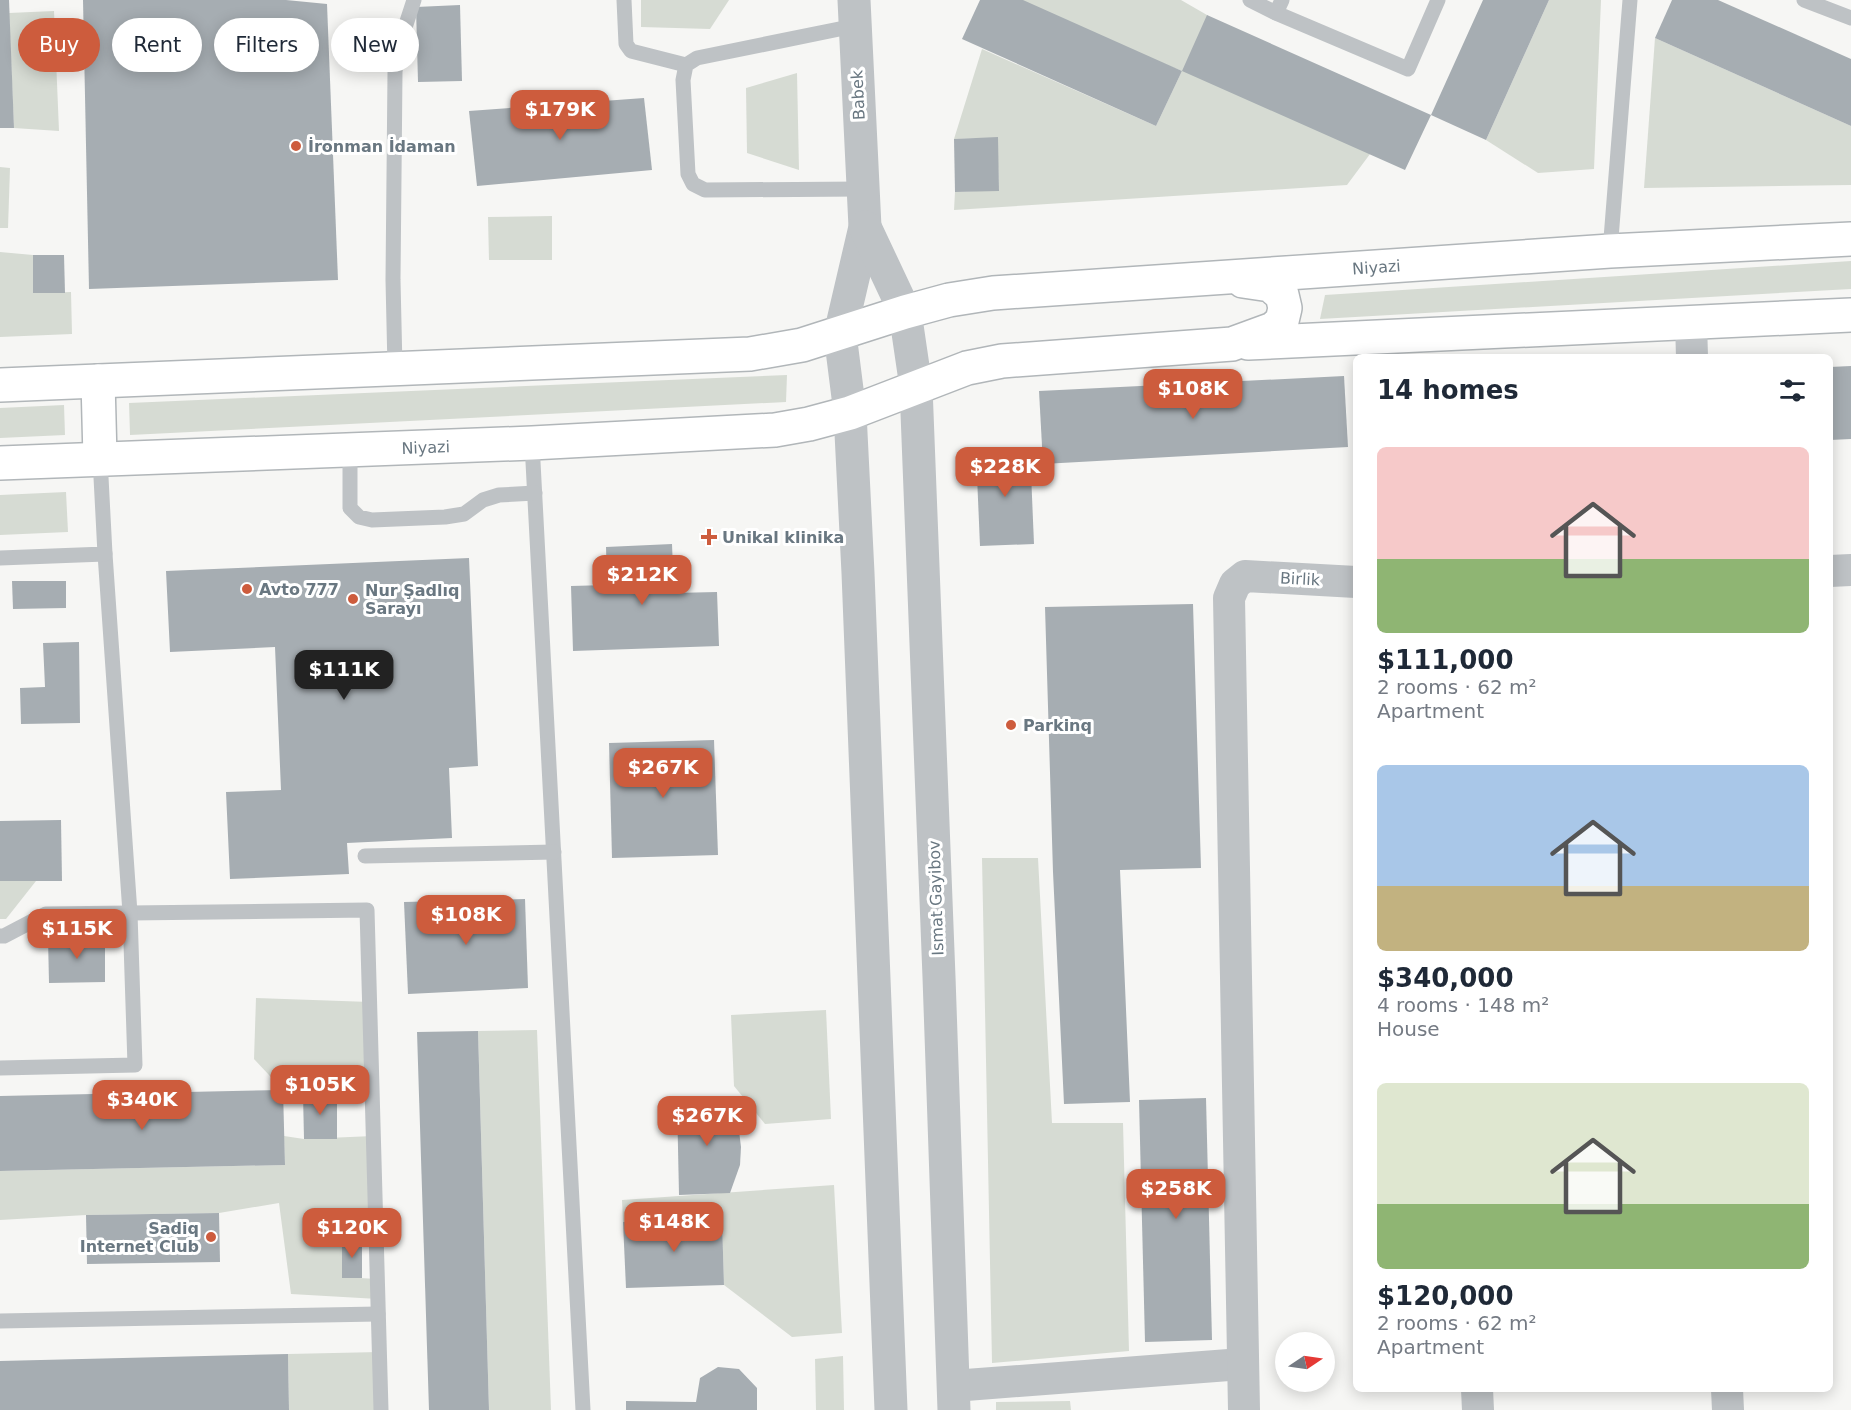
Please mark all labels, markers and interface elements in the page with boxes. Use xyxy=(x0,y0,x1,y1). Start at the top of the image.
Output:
chip: Buy xyxy=(18,18,100,72)
chip: Rent xyxy=(112,18,202,72)
chip: Filters xyxy=(214,18,319,72)
chip: New xyxy=(331,18,419,72)
street label: Babek xyxy=(847,69,869,120)
pin: $179K xyxy=(518,90,602,141)
text: $179K xyxy=(524,97,596,121)
place label: İronman İdaman xyxy=(308,137,456,156)
marker: İronman İdaman xyxy=(289,139,303,153)
street label: Niyazi xyxy=(1352,256,1401,278)
pin: $108K xyxy=(1151,369,1235,420)
icon: filters xyxy=(1776,374,1809,407)
text: 14 homes xyxy=(1377,375,1519,405)
text: $108K xyxy=(1157,376,1229,400)
street label: Niyazi xyxy=(401,437,450,457)
pin: $228K xyxy=(963,447,1047,498)
text: $228K xyxy=(969,454,1041,478)
icon: home xyxy=(1539,486,1647,594)
marker: Unikal klinika xyxy=(700,528,718,546)
place label: Unikal klinika xyxy=(722,528,844,547)
pin: $212K xyxy=(600,555,684,606)
text: $212K xyxy=(606,562,678,586)
street label: Birlik xyxy=(1279,568,1321,590)
place label: Avto 777 xyxy=(259,580,339,599)
place label: Nur Şadlıq Sarayı xyxy=(365,581,459,618)
marker: Avto 777 xyxy=(240,582,254,596)
marker: Nur Şadlıq Sarayı xyxy=(346,592,360,606)
text: $111,000 xyxy=(1377,645,1514,675)
pin: $111K xyxy=(302,650,386,701)
text: $111K xyxy=(308,657,380,681)
text: 2 rooms · 62 m² xyxy=(1377,675,1537,699)
text: Apartment xyxy=(1377,699,1484,723)
place label: Parkinq xyxy=(1023,716,1092,735)
marker: Parkinq xyxy=(1004,718,1018,732)
pin: $267K xyxy=(621,748,705,799)
text: $267K xyxy=(627,755,699,779)
icon: home xyxy=(1539,804,1647,912)
street label: Ismat Gayibov xyxy=(924,840,948,956)
pin: $108K xyxy=(424,895,508,946)
text: $108K xyxy=(430,902,502,926)
pin: $115K xyxy=(35,909,119,960)
text: $115K xyxy=(41,916,113,940)
text: $340,000 xyxy=(1377,963,1514,993)
text: 4 rooms · 148 m² xyxy=(1377,993,1549,1017)
text: House xyxy=(1377,1017,1440,1041)
pin: $105K xyxy=(278,1065,362,1116)
text: $105K xyxy=(284,1072,356,1096)
pin: $340K xyxy=(100,1080,184,1131)
text: $340K xyxy=(106,1087,178,1111)
pin: $267K xyxy=(665,1096,749,1147)
text: $267K xyxy=(671,1103,743,1127)
icon: home xyxy=(1539,1122,1647,1230)
pin: $258K xyxy=(1134,1169,1218,1220)
text: $258K xyxy=(1140,1176,1212,1200)
pin: $148K xyxy=(632,1202,716,1253)
pin: $120K xyxy=(310,1208,394,1259)
text: $148K xyxy=(638,1209,710,1233)
text: $120K xyxy=(316,1215,388,1239)
place label: Sadiq Internet Club xyxy=(80,1219,199,1256)
marker: Sadiq Internet Club xyxy=(204,1230,218,1244)
text: $120,000 xyxy=(1377,1281,1514,1311)
text: 2 rooms · 62 m² xyxy=(1377,1311,1537,1335)
north arrow xyxy=(1275,1332,1335,1392)
map controls xyxy=(1275,1332,1335,1392)
text: Apartment xyxy=(1377,1335,1484,1359)

